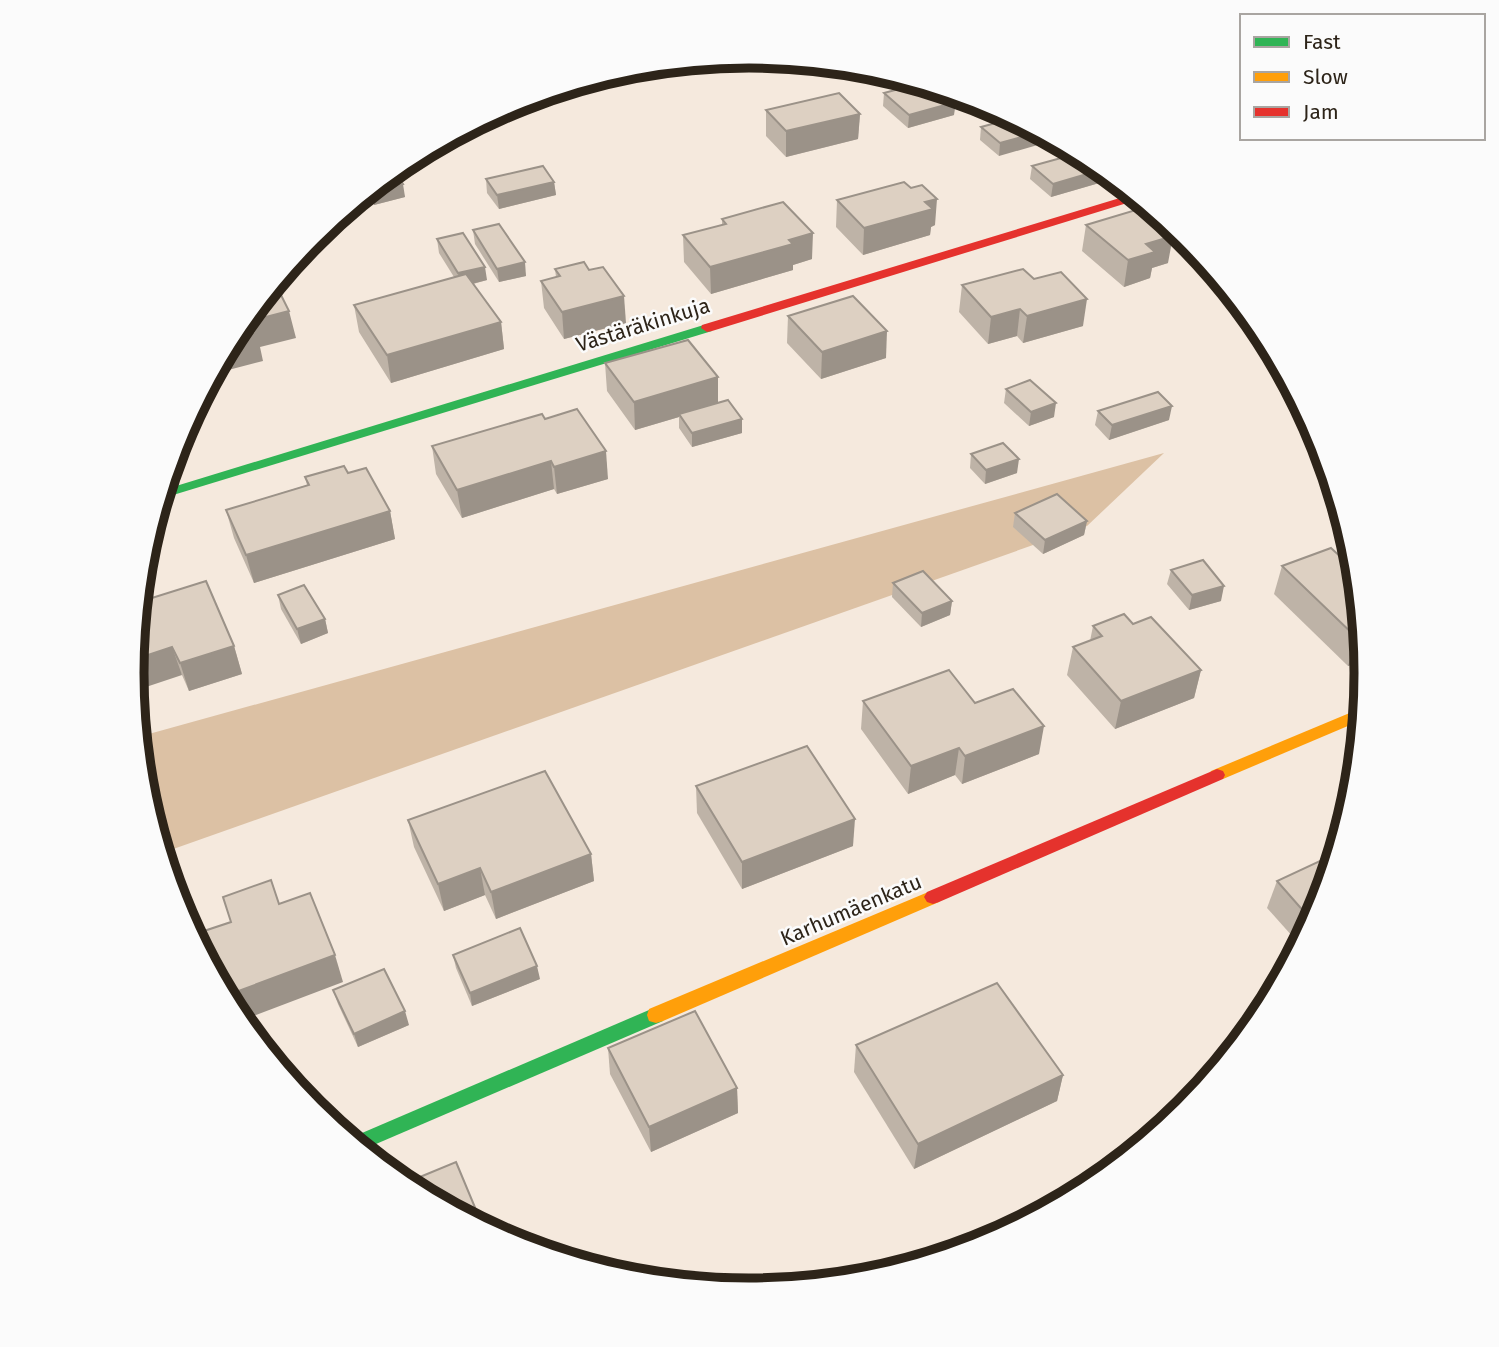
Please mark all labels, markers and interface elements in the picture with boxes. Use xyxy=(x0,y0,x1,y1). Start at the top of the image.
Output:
legend xyxy=(1240,14,1485,140)
text: Fast xyxy=(1303,29,1341,55)
text: Slow xyxy=(1303,64,1348,90)
text: Jam xyxy=(1303,99,1339,125)
street label: Västäräkinkuja xyxy=(573,292,713,358)
street label: Karhumäenkatu xyxy=(776,869,926,951)

